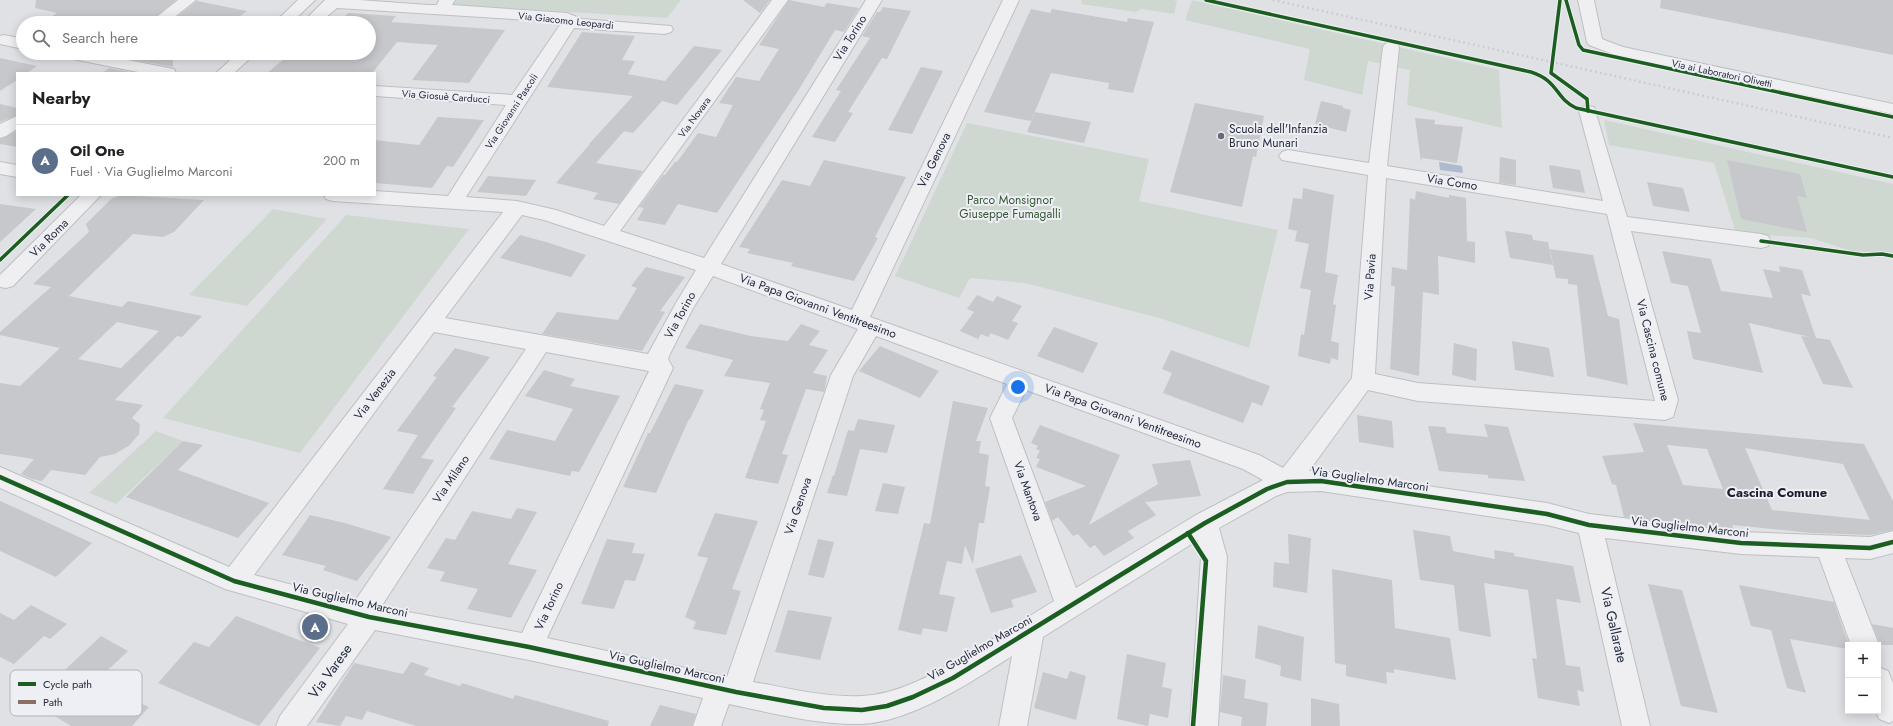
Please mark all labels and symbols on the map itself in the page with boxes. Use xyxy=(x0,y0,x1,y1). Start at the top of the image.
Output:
street label: Via Giacomo Leopardi xyxy=(517,8,614,33)
street label: Via Torino xyxy=(829,11,871,65)
street label: Via ai Laboratori Olivetti xyxy=(1670,55,1774,91)
street label: Via Giovanni Pascoli xyxy=(481,71,541,152)
street label: Via Giosuè Carducci xyxy=(401,86,491,107)
street label: Via Novara xyxy=(674,94,715,141)
place label: Scuola dell'Infanzia Bruno Munari xyxy=(1229,120,1328,152)
street label: Via Genova xyxy=(913,129,955,191)
marker: Scuola dell'Infanzia Bruno Munari xyxy=(1216,131,1226,141)
street label: Via Como xyxy=(1425,169,1479,195)
park label: Parco Monsignor Giuseppe Fumagalli xyxy=(959,191,1061,223)
street label: Via Roma xyxy=(25,214,73,262)
street label: Via Pavia xyxy=(1359,253,1381,301)
street label: Via Papa Giovanni Ventitreesimo xyxy=(737,269,900,343)
street label: Via Torino xyxy=(660,288,701,342)
street label: Via Cascina comune xyxy=(1632,297,1674,403)
street label: Via Venezia xyxy=(350,364,400,423)
your location xyxy=(1008,377,1028,397)
street label: Via Papa Giovanni Ventitreesimo xyxy=(1042,379,1205,453)
street label: Via Milano xyxy=(428,451,474,507)
street label: Via Mantova xyxy=(1009,459,1047,524)
street label: Via Guglielmo Marconi xyxy=(1310,462,1430,496)
street label: Via Genova xyxy=(780,475,816,537)
district label: Cascina Comune xyxy=(1727,483,1828,502)
street label: Via Guglielmo Marconi xyxy=(1630,512,1750,542)
street label: Via Guglielmo Marconi xyxy=(290,578,410,622)
street label: Via Torino xyxy=(530,578,568,633)
street label: Via Gallarate xyxy=(1596,585,1632,665)
street label: Via Guglielmo Marconi xyxy=(924,611,1036,685)
pin: A xyxy=(302,612,328,642)
street label: Via Varese xyxy=(303,640,357,702)
street label: Via Guglielmo Marconi xyxy=(607,646,727,688)
legend xyxy=(10,670,142,716)
text: Cycle path xyxy=(43,676,92,692)
text: Path xyxy=(43,694,62,710)

